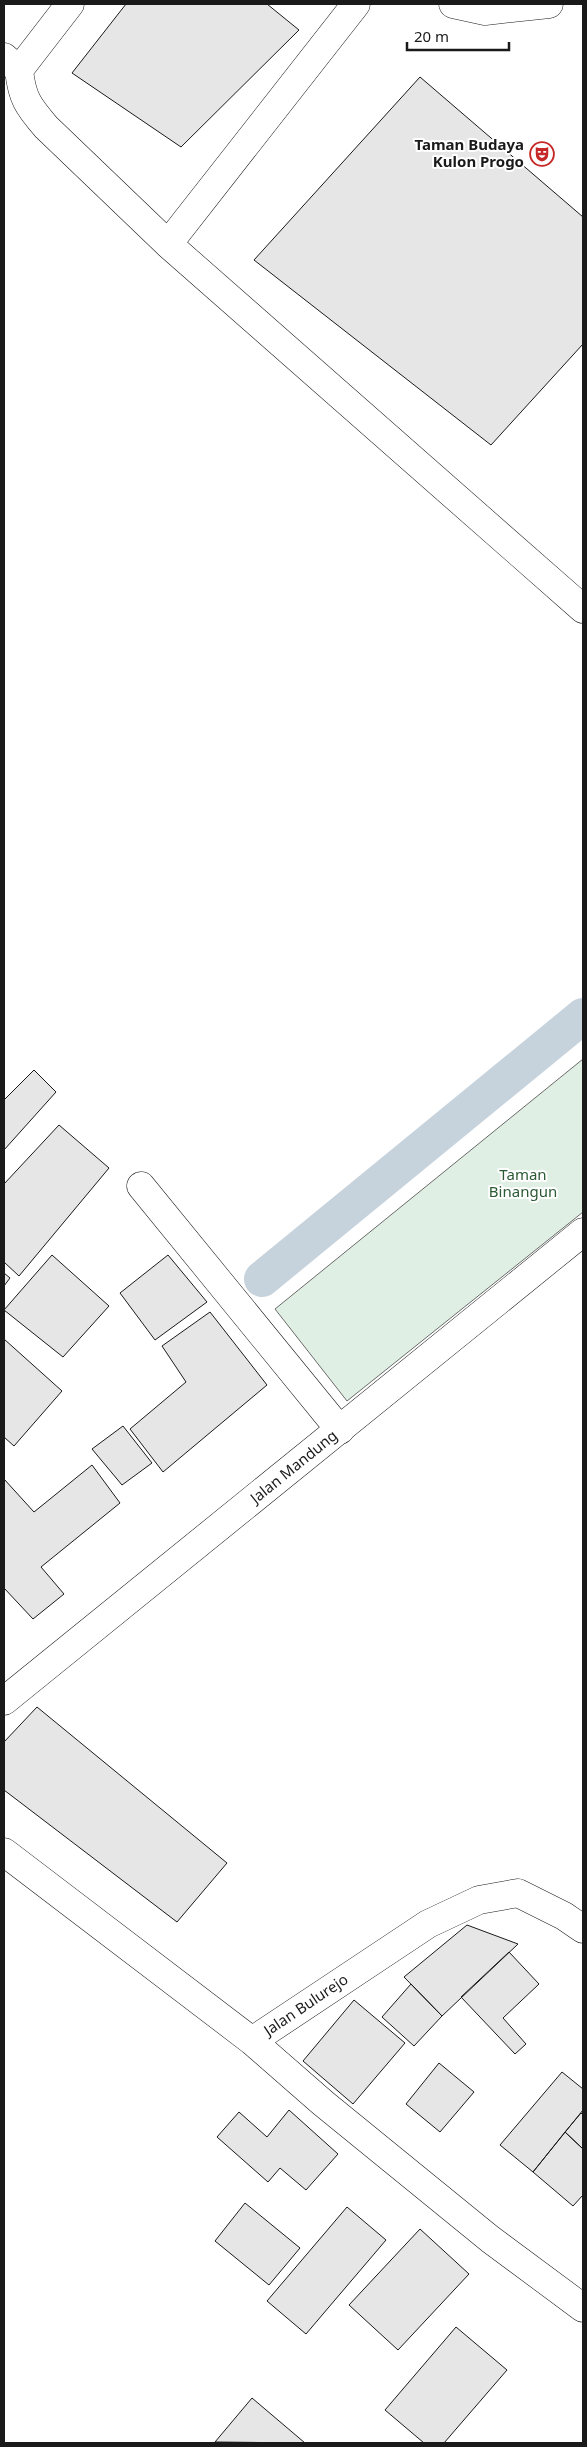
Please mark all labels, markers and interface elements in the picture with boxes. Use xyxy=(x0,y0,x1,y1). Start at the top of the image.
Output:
scale bar xyxy=(407,20,510,52)
text: 20 m xyxy=(414,26,449,46)
place label: Taman Budaya Kulon Progo xyxy=(415,134,524,171)
theatre icon: Taman Budaya Kulon Progo xyxy=(529,141,555,167)
park label: Taman Binangun xyxy=(489,1164,557,1201)
street label: Jalan Mandung xyxy=(244,1425,341,1509)
street label: Jalan Bulurejo xyxy=(258,1969,351,2041)

